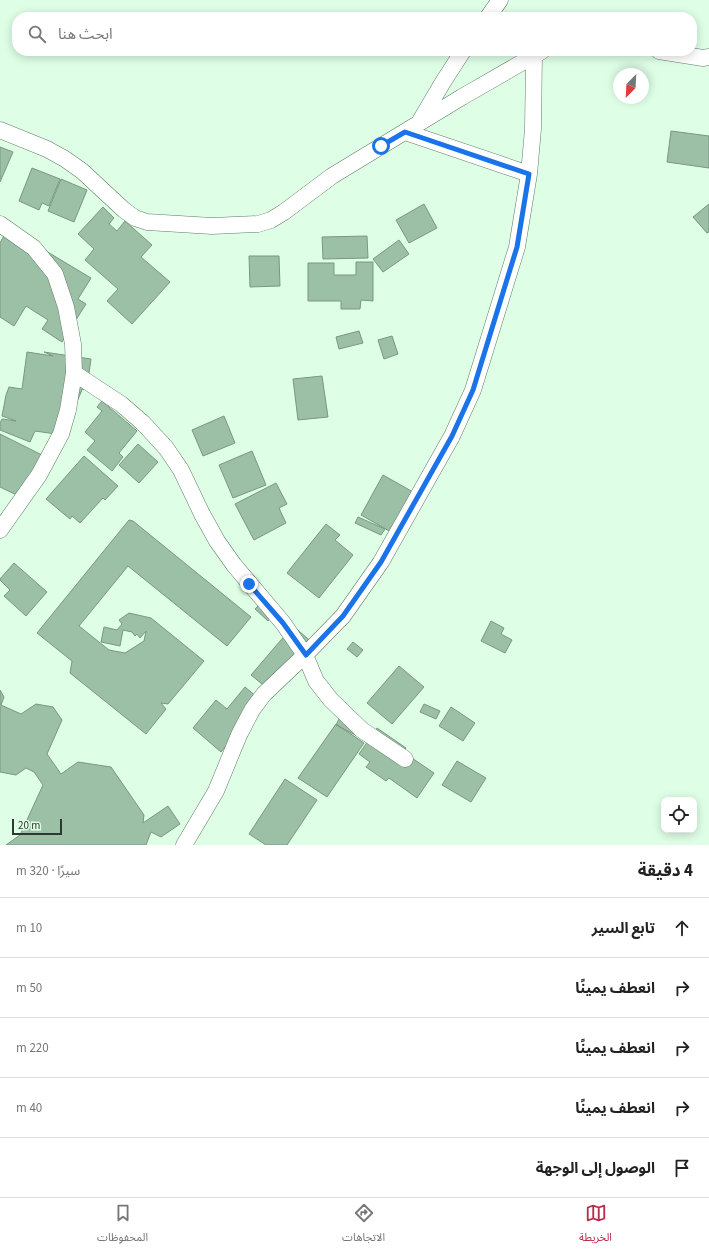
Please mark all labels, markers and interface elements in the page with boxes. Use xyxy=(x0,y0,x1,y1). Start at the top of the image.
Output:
search box xyxy=(12,12,697,56)
icon: search xyxy=(26,23,48,45)
text: ابحث هنا xyxy=(58,24,113,45)
north arrow xyxy=(613,68,649,104)
route start xyxy=(372,137,390,155)
route end xyxy=(240,575,258,593)
map controls xyxy=(661,797,697,833)
button: locate xyxy=(661,797,697,833)
scale bar xyxy=(12,817,62,836)
text: 20 m xyxy=(18,818,40,833)
text: 4 دقيقة xyxy=(638,859,693,883)
text: سيرًا · 320 m xyxy=(16,862,80,880)
icon: ahead xyxy=(671,917,693,939)
text: تابع السير xyxy=(592,918,655,939)
text: 10 m xyxy=(16,919,42,937)
icon: right xyxy=(671,977,693,999)
text: انعطف يمينًا xyxy=(575,978,655,999)
text: 50 m xyxy=(16,979,42,997)
icon: right xyxy=(671,1037,693,1059)
text: انعطف يمينًا xyxy=(575,1038,655,1059)
text: 220 m xyxy=(16,1039,49,1057)
icon: right xyxy=(671,1097,693,1119)
text: انعطف يمينًا xyxy=(575,1098,655,1119)
text: 40 m xyxy=(16,1099,42,1117)
icon: arrive xyxy=(671,1157,693,1179)
text: الوصول إلى الوجهة xyxy=(536,1158,655,1179)
tab: المحفوظات xyxy=(97,1202,148,1249)
tab: الاتجاهات xyxy=(342,1202,385,1249)
tab: الخريطة xyxy=(579,1202,612,1249)

